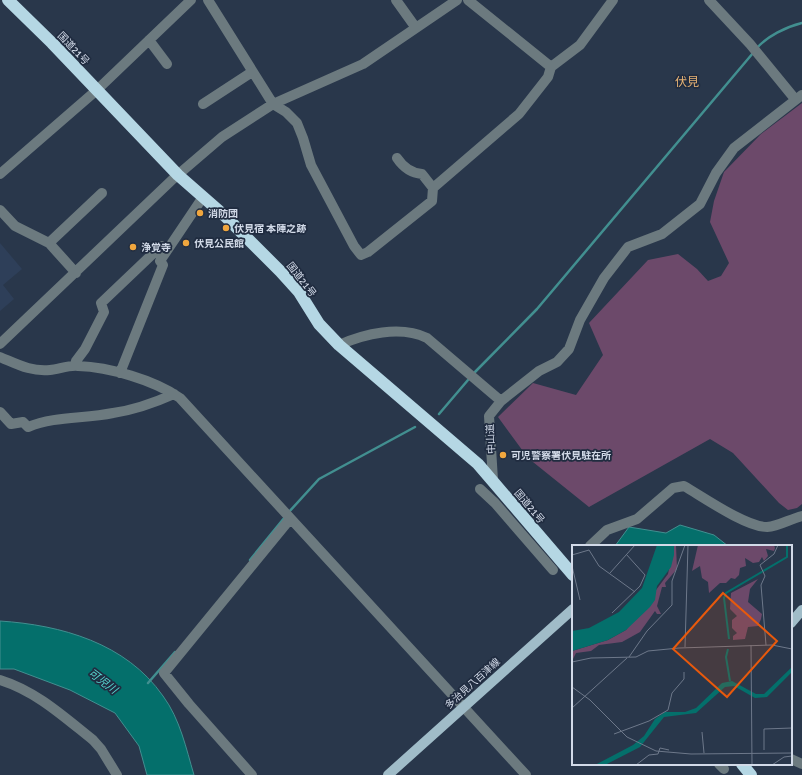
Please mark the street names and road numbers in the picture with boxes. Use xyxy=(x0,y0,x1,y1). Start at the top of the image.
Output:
street label: 国道21号 xyxy=(55,30,92,68)
street label: 国道21号 xyxy=(284,260,319,299)
street label: 中山道 xyxy=(484,424,498,454)
street label: 国道21号 xyxy=(512,487,547,526)
street label: 多治見八百津線 xyxy=(443,656,503,712)

